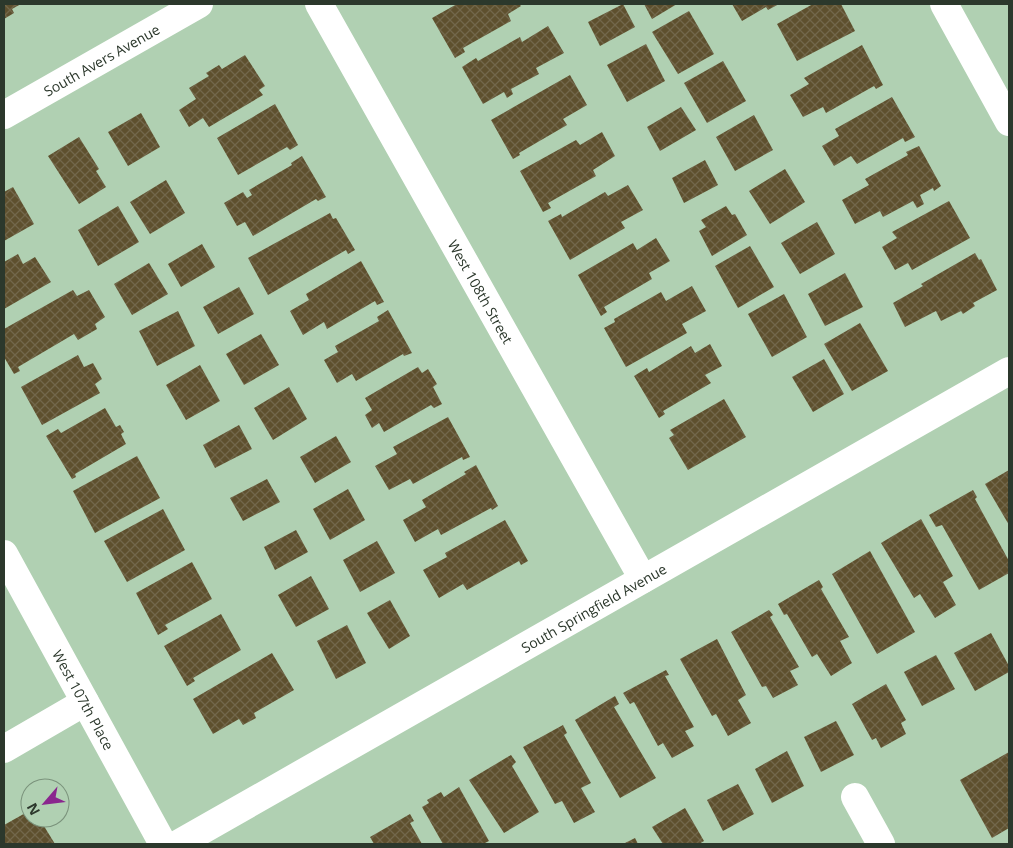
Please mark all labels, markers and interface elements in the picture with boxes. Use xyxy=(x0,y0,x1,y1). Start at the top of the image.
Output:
street label: South Avers Avenue xyxy=(40,19,163,100)
street label: West 108th Street xyxy=(444,236,518,347)
street label: South Springfield Avenue xyxy=(517,559,670,656)
street label: West 107th Place xyxy=(49,646,119,753)
north arrow xyxy=(20,778,70,828)
text: N xyxy=(22,800,44,819)

